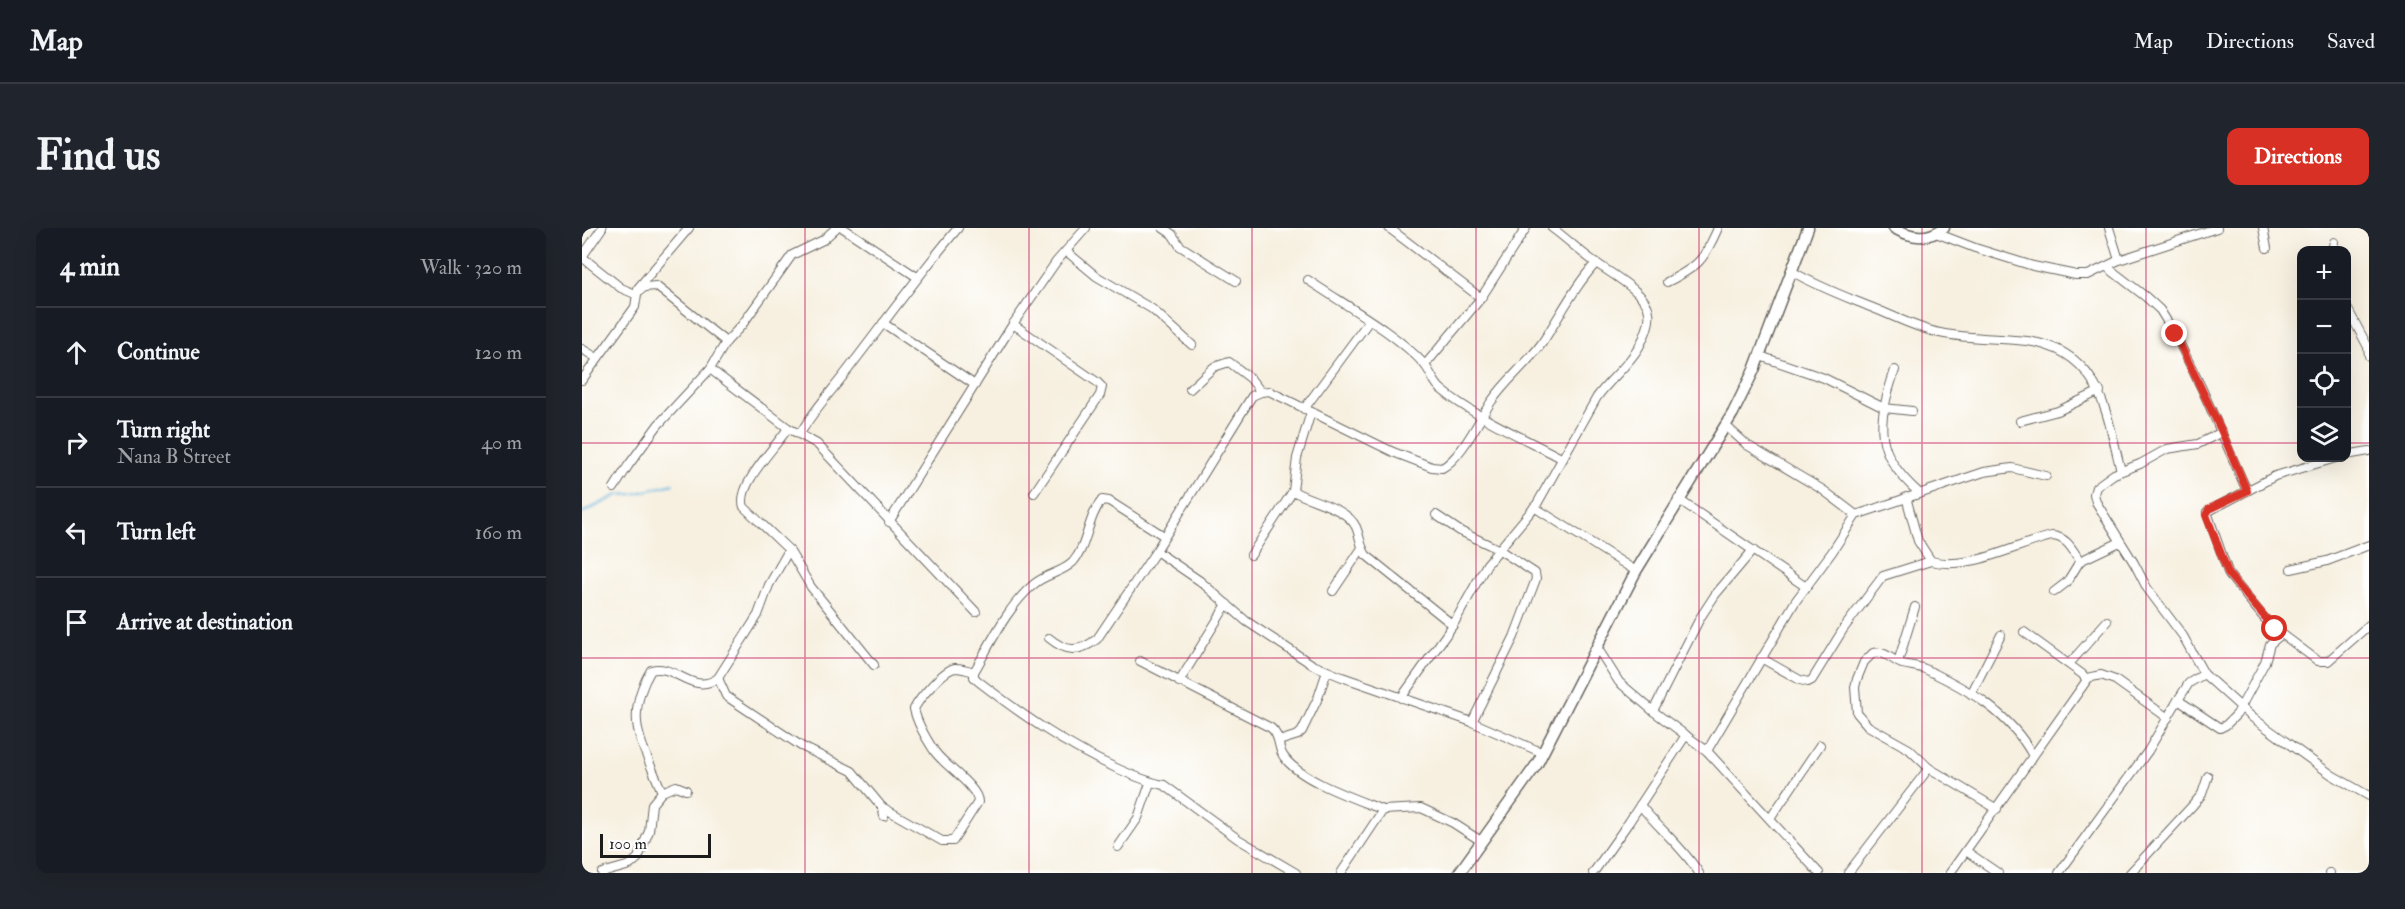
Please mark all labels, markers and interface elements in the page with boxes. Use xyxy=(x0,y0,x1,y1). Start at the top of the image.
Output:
text: Map xyxy=(30,24,83,59)
text: Map xyxy=(2133,28,2173,55)
text: Directions xyxy=(2206,28,2294,55)
text: Saved xyxy=(2327,28,2375,55)
button: Directions xyxy=(2227,128,2369,185)
text: Find us xyxy=(36,130,160,182)
map controls xyxy=(2297,246,2351,462)
button: + xyxy=(2297,246,2351,300)
text: 4 min xyxy=(60,251,120,283)
text: Walk · 320 m xyxy=(420,255,522,280)
button: − xyxy=(2297,300,2351,354)
route end xyxy=(2161,320,2187,346)
icon: ahead xyxy=(60,336,93,369)
text: Continue xyxy=(117,338,200,366)
text: 120 m xyxy=(475,340,522,365)
button: locate xyxy=(2297,354,2351,408)
button: layers xyxy=(2297,408,2351,462)
text: Turn right xyxy=(117,416,210,444)
icon: right xyxy=(60,426,93,459)
text: 40 m xyxy=(481,430,522,455)
text: Nana B Street xyxy=(117,444,231,469)
icon: left xyxy=(60,516,93,549)
text: Turn left xyxy=(117,518,196,546)
text: 160 m xyxy=(475,520,522,545)
icon: arrive xyxy=(60,606,93,639)
text: Arrive at destination xyxy=(117,608,293,636)
route start xyxy=(2261,615,2287,641)
scale bar xyxy=(600,831,711,858)
text: 100 m xyxy=(609,834,647,854)

